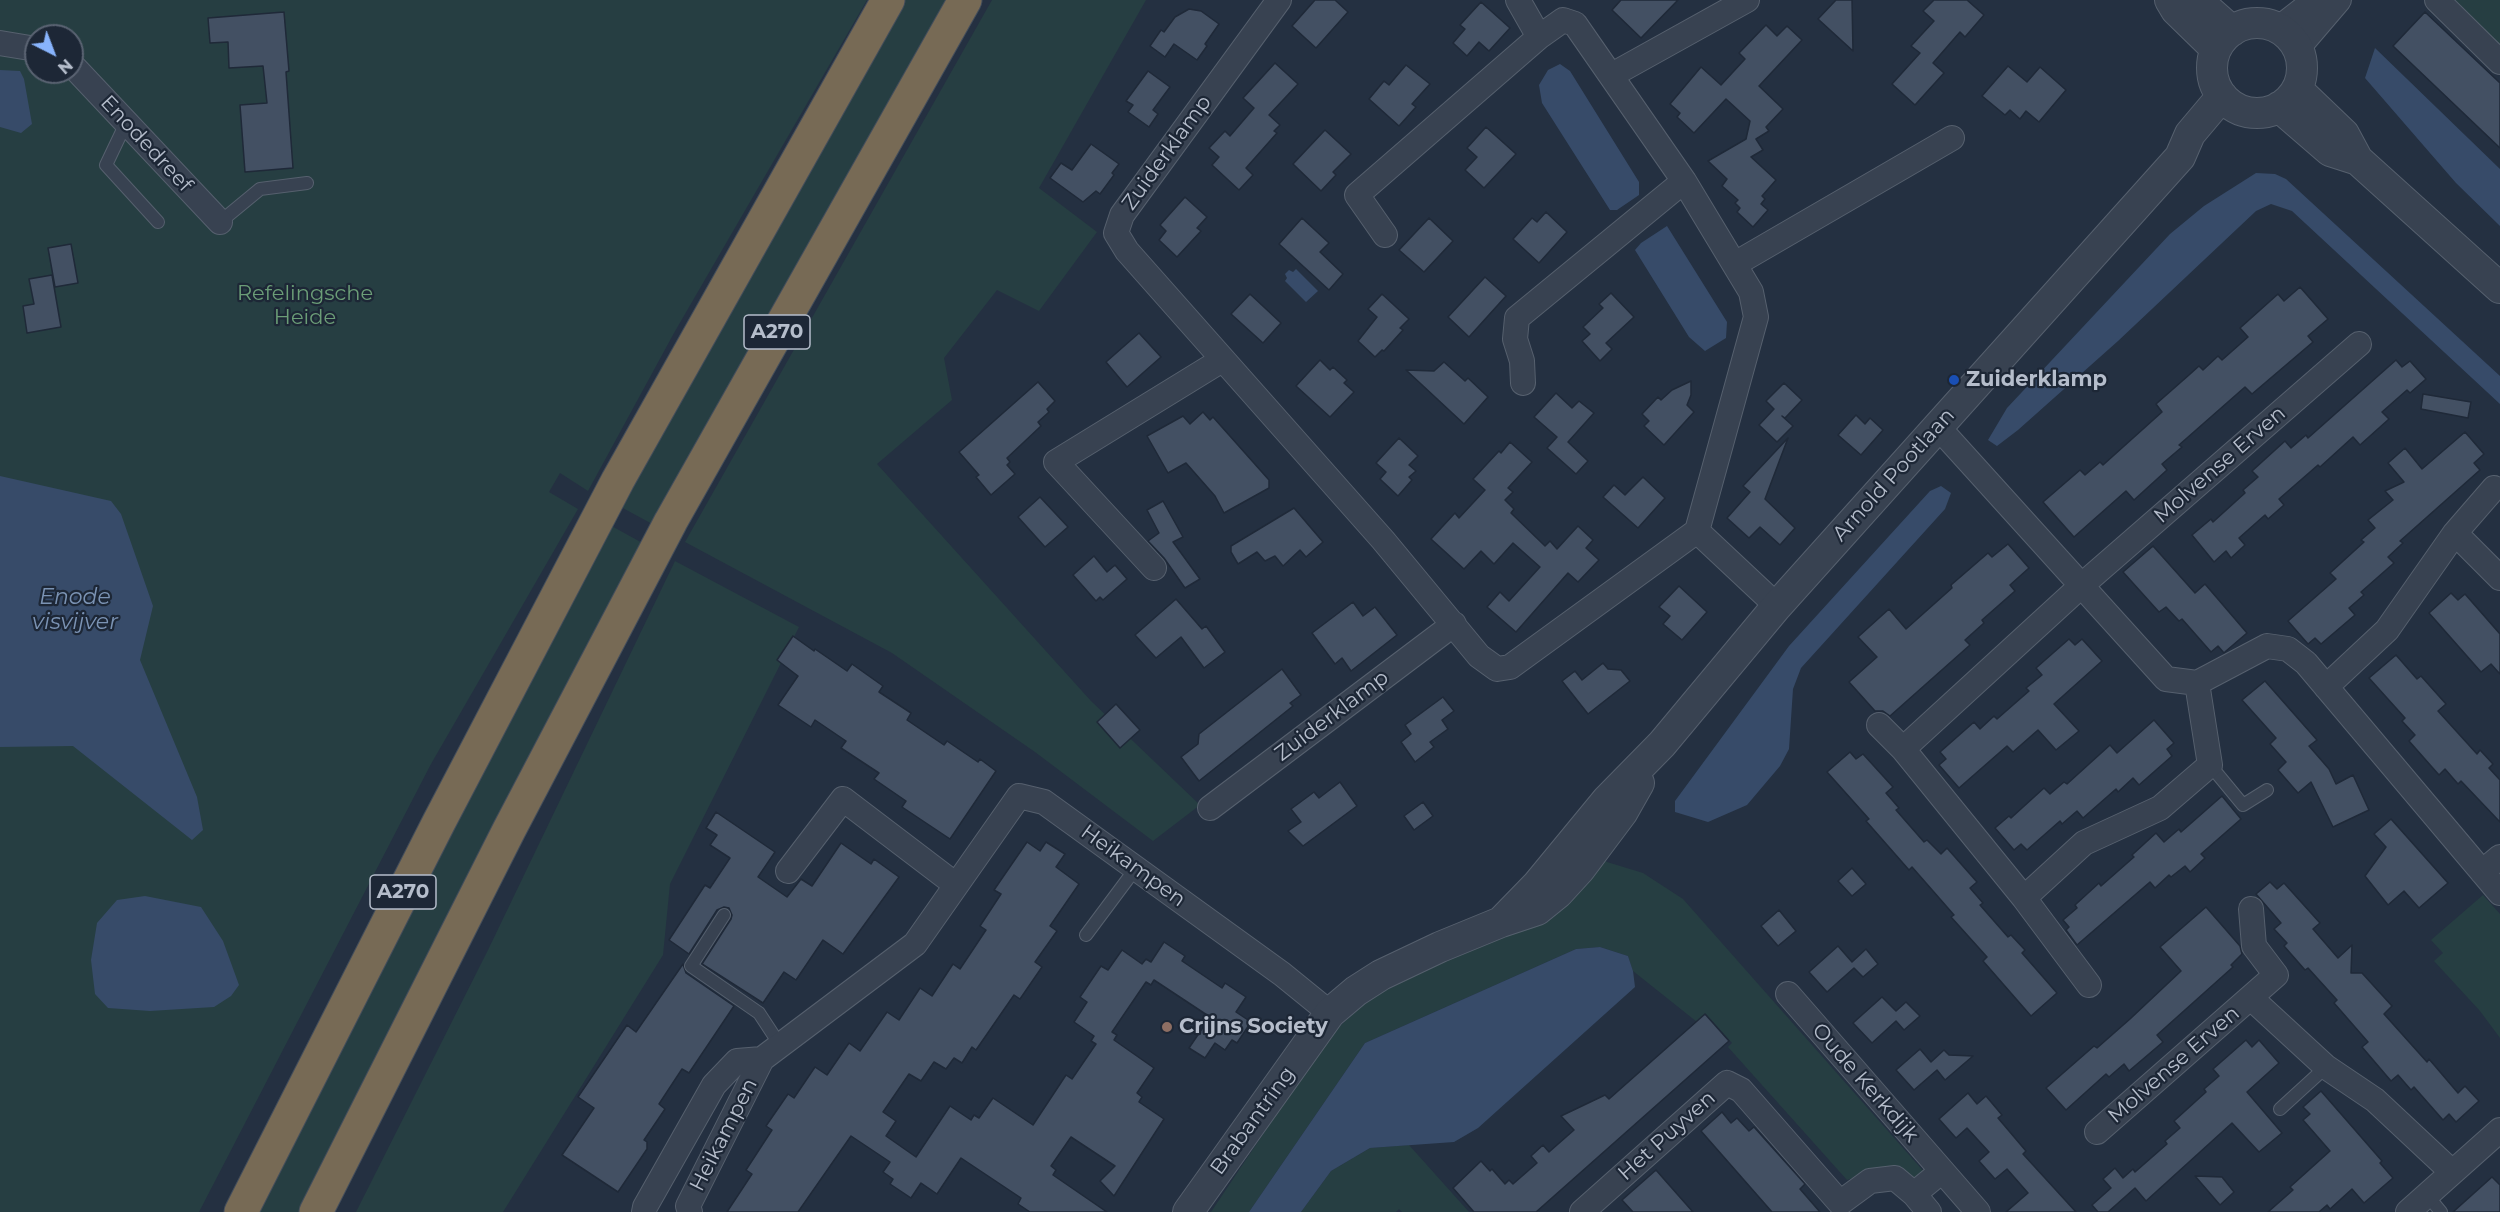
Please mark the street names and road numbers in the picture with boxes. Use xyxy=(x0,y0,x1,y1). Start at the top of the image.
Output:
street label: Enodedreef xyxy=(95,90,197,198)
street label: Zuiderklamp xyxy=(1117,91,1217,215)
road number: A270 xyxy=(744,315,810,349)
street label: Molvense Erven xyxy=(2149,401,2291,529)
street label: Arnold Pootlaan xyxy=(1828,403,1960,547)
street label: Zuiderklamp xyxy=(1270,665,1394,767)
street label: Heikampen xyxy=(1076,819,1190,913)
road number: A270 xyxy=(370,875,436,909)
street label: Molvense Erven xyxy=(2103,1001,2245,1129)
street label: Oude Kerkdijk xyxy=(1806,1018,1924,1148)
street label: Brabantring xyxy=(1205,1062,1301,1180)
street label: Heikampen xyxy=(685,1074,763,1196)
street label: Het Puyven xyxy=(1613,1086,1721,1186)

